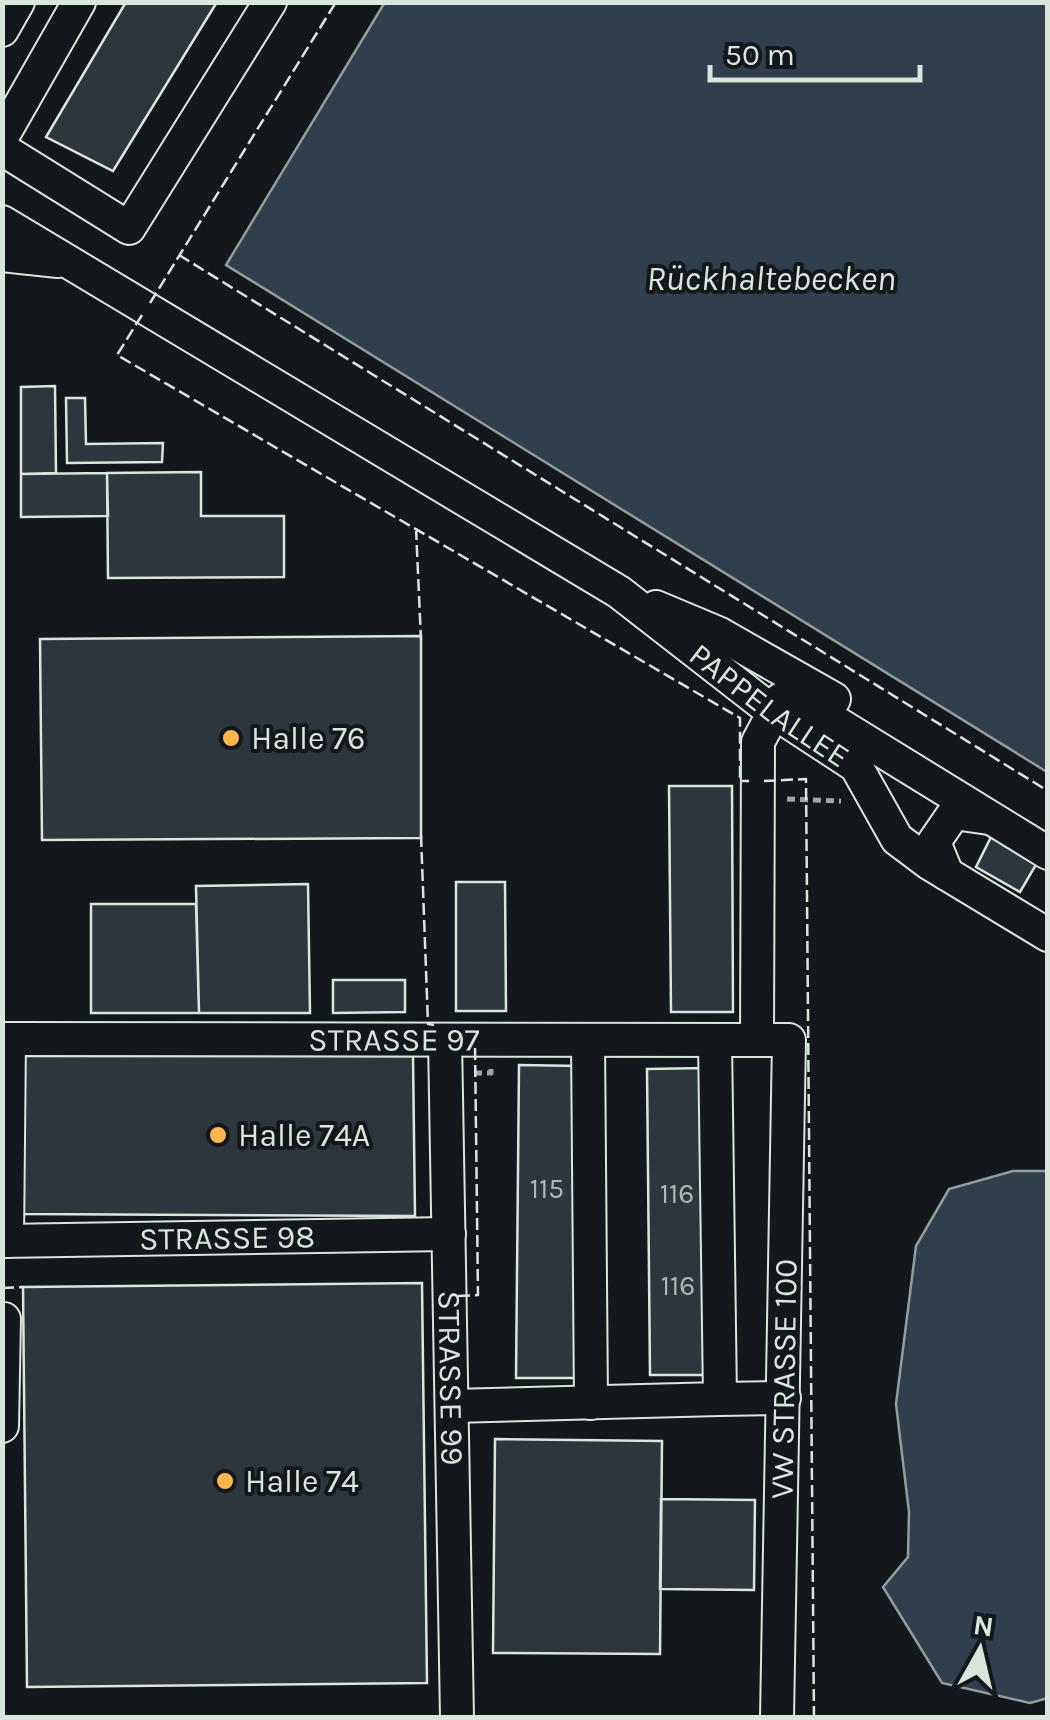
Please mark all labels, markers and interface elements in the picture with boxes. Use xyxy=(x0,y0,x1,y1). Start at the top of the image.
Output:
scale bar xyxy=(710,20,920,82)
text: 50 m xyxy=(725,37,795,73)
water label: Rückhaltebecken xyxy=(646,258,896,299)
street label: PAPPELALLEE xyxy=(682,636,856,775)
place label: Halle 76 xyxy=(251,720,365,757)
marker: Halle 76 xyxy=(220,727,242,749)
street label: STRASSE 97 xyxy=(308,1021,480,1058)
place label: Halle 74A xyxy=(238,1117,370,1154)
marker: Halle 74A xyxy=(207,1124,229,1146)
house number: 115 xyxy=(530,1172,564,1205)
house number: 116 xyxy=(660,1177,694,1210)
street label: STRASSE 98 xyxy=(139,1218,315,1257)
street label: VW STRASSE 100 xyxy=(763,1259,805,1499)
house number: 116 xyxy=(661,1269,695,1302)
street label: STRASSE 99 xyxy=(431,1290,471,1466)
place label: Halle 74 xyxy=(245,1463,359,1500)
marker: Halle 74 xyxy=(214,1470,236,1492)
north arrow xyxy=(930,1600,1030,1700)
text: N xyxy=(971,1608,996,1643)

